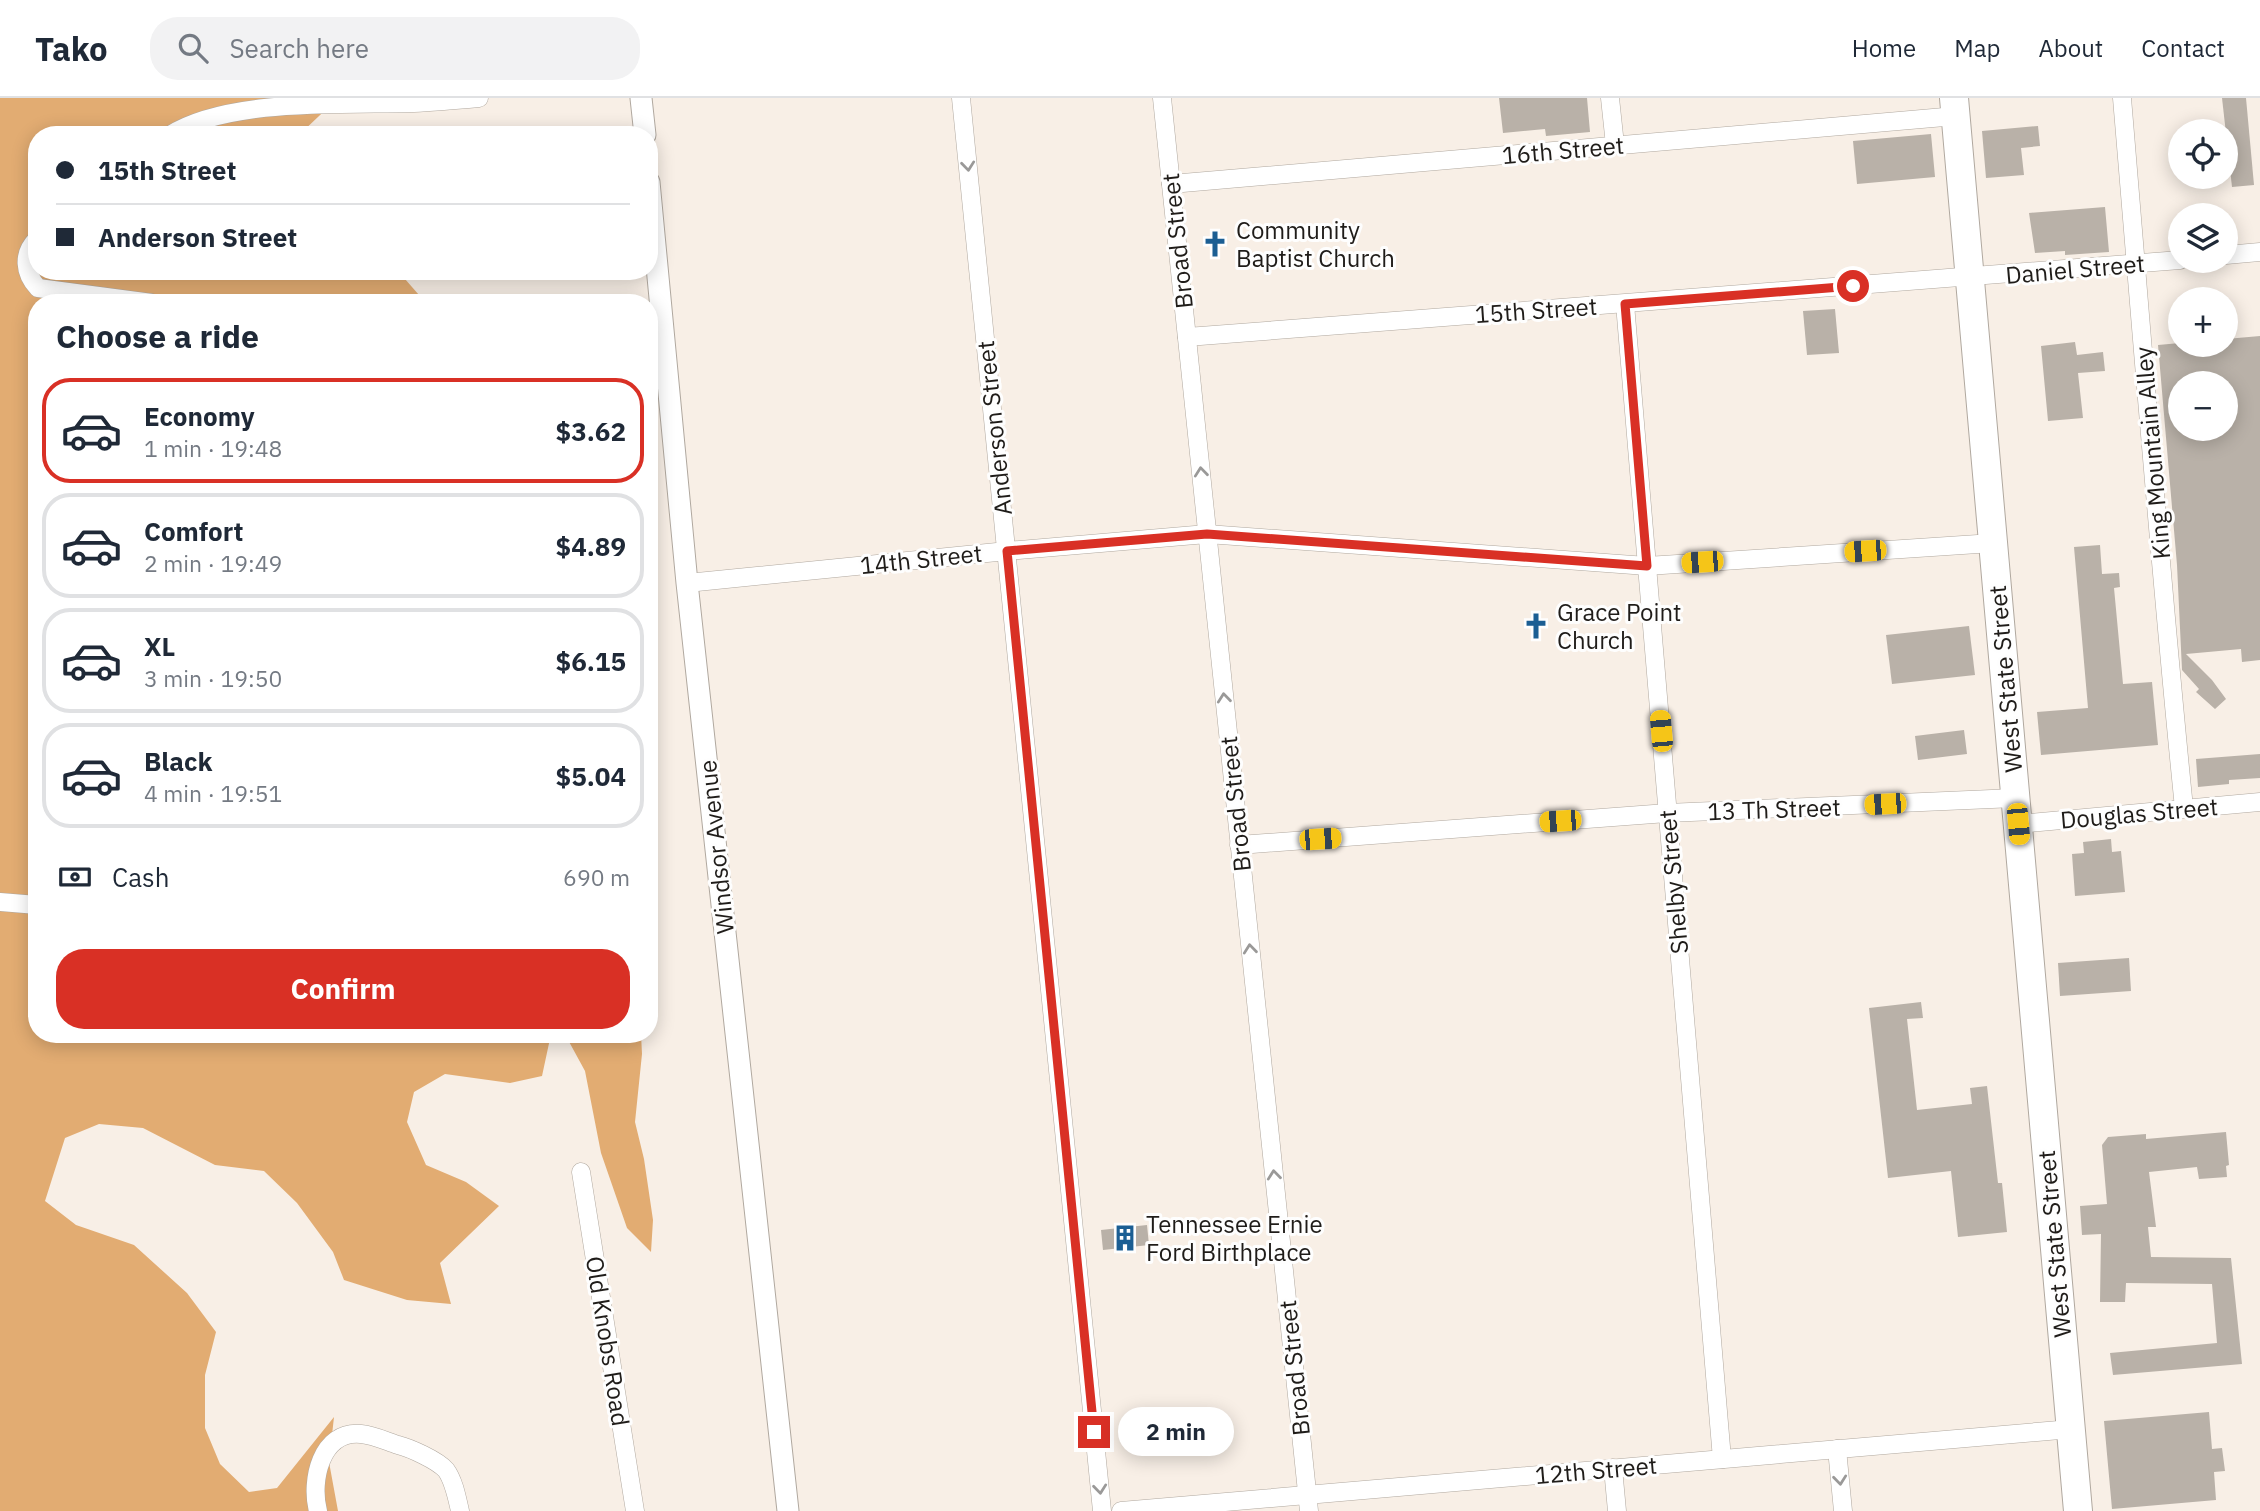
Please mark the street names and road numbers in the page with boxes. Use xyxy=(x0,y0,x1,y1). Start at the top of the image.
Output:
street label: 16th Street xyxy=(1501,129,1625,171)
street label: Broad Street xyxy=(1154,172,1200,310)
street label: Daniel Street xyxy=(2004,247,2146,291)
street label: 15th Street xyxy=(1474,290,1598,330)
street label: Anderson Street xyxy=(969,339,1019,517)
street label: King Mountain Alley xyxy=(2127,345,2177,561)
street label: 14th Street xyxy=(858,537,984,581)
street label: West State Street xyxy=(1981,584,2029,774)
street label: Broad Street xyxy=(1212,735,1258,873)
street label: Windsor Avenue xyxy=(691,758,741,936)
street label: Douglas Street xyxy=(2059,790,2219,836)
street label: 13 Th Street xyxy=(1707,791,1841,827)
street label: Shelby Street xyxy=(1651,809,1695,955)
street label: West State Street xyxy=(2030,1149,2078,1339)
street label: Old Knobs Road xyxy=(579,1254,637,1428)
street label: Broad Street xyxy=(1271,1299,1317,1437)
street label: 12th Street xyxy=(1534,1449,1658,1491)

